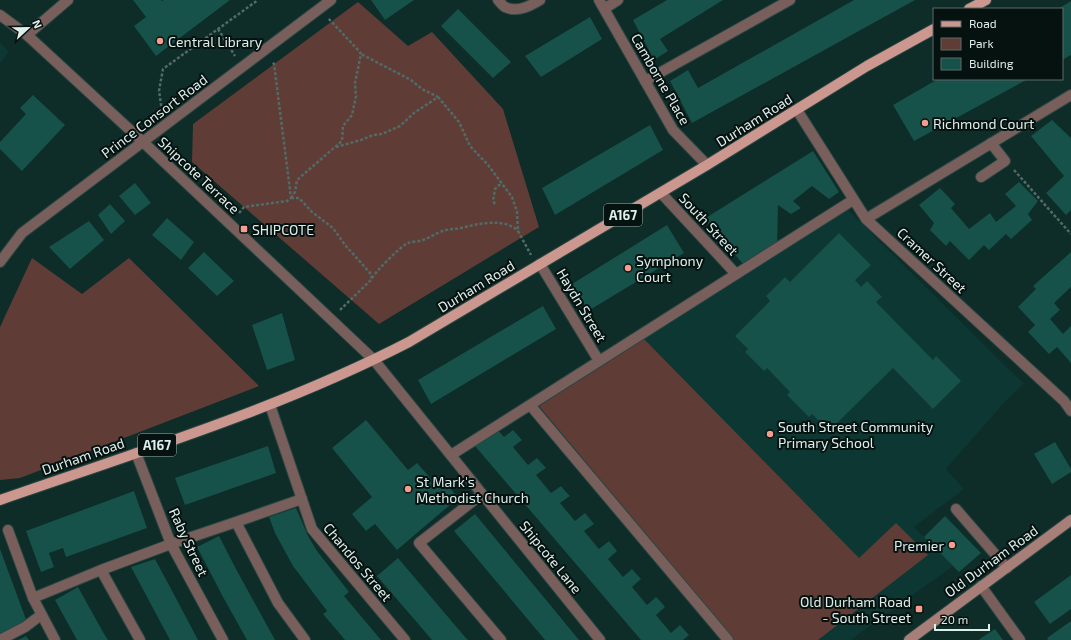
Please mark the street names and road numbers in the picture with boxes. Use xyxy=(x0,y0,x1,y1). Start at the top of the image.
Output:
street label: Camborne Place xyxy=(628,30,694,128)
street label: Prince Consort Road xyxy=(98,71,210,161)
street label: Durham Road xyxy=(713,90,795,150)
street label: Shipcote Terrace xyxy=(155,133,243,217)
street label: South Street xyxy=(676,189,742,259)
road number: A167 xyxy=(604,204,642,226)
street label: Cramer Street xyxy=(894,224,970,296)
street label: Durham Road xyxy=(435,256,517,316)
street label: Haydn Street xyxy=(553,265,611,345)
street label: Durham Road xyxy=(39,434,127,478)
road number: A167 xyxy=(138,434,176,456)
street label: Raby Street xyxy=(166,505,212,579)
street label: Shipcote Lane xyxy=(516,517,586,597)
street label: Chandos Street xyxy=(320,519,396,605)
street label: Old Durham Road xyxy=(941,522,1041,600)

